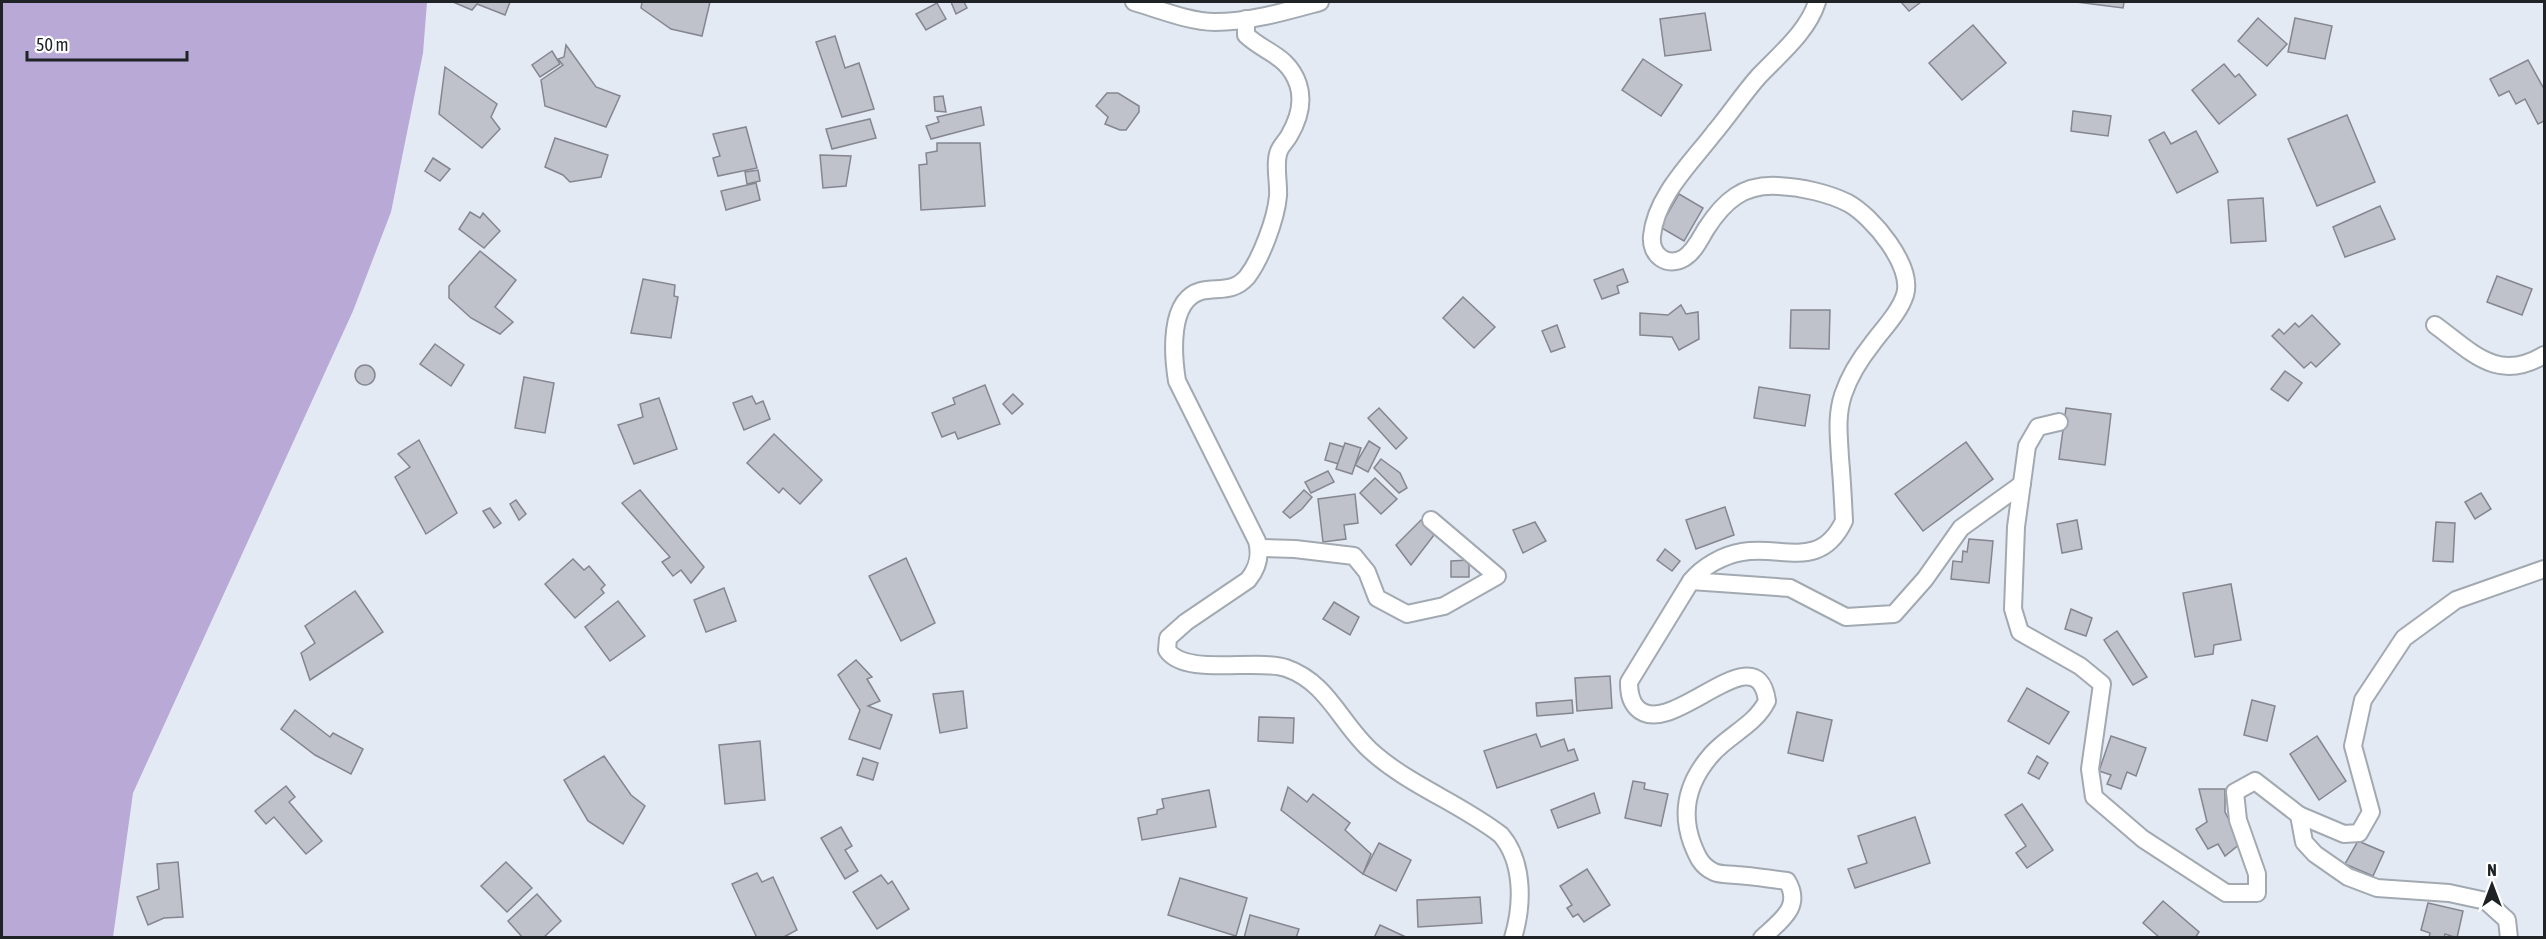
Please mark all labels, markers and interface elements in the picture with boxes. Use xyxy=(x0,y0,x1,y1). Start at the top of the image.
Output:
scale bar xyxy=(27,24,188,62)
text: 50 m xyxy=(36,34,68,55)
north arrow xyxy=(2462,855,2522,915)
text: N xyxy=(2487,861,2497,879)

